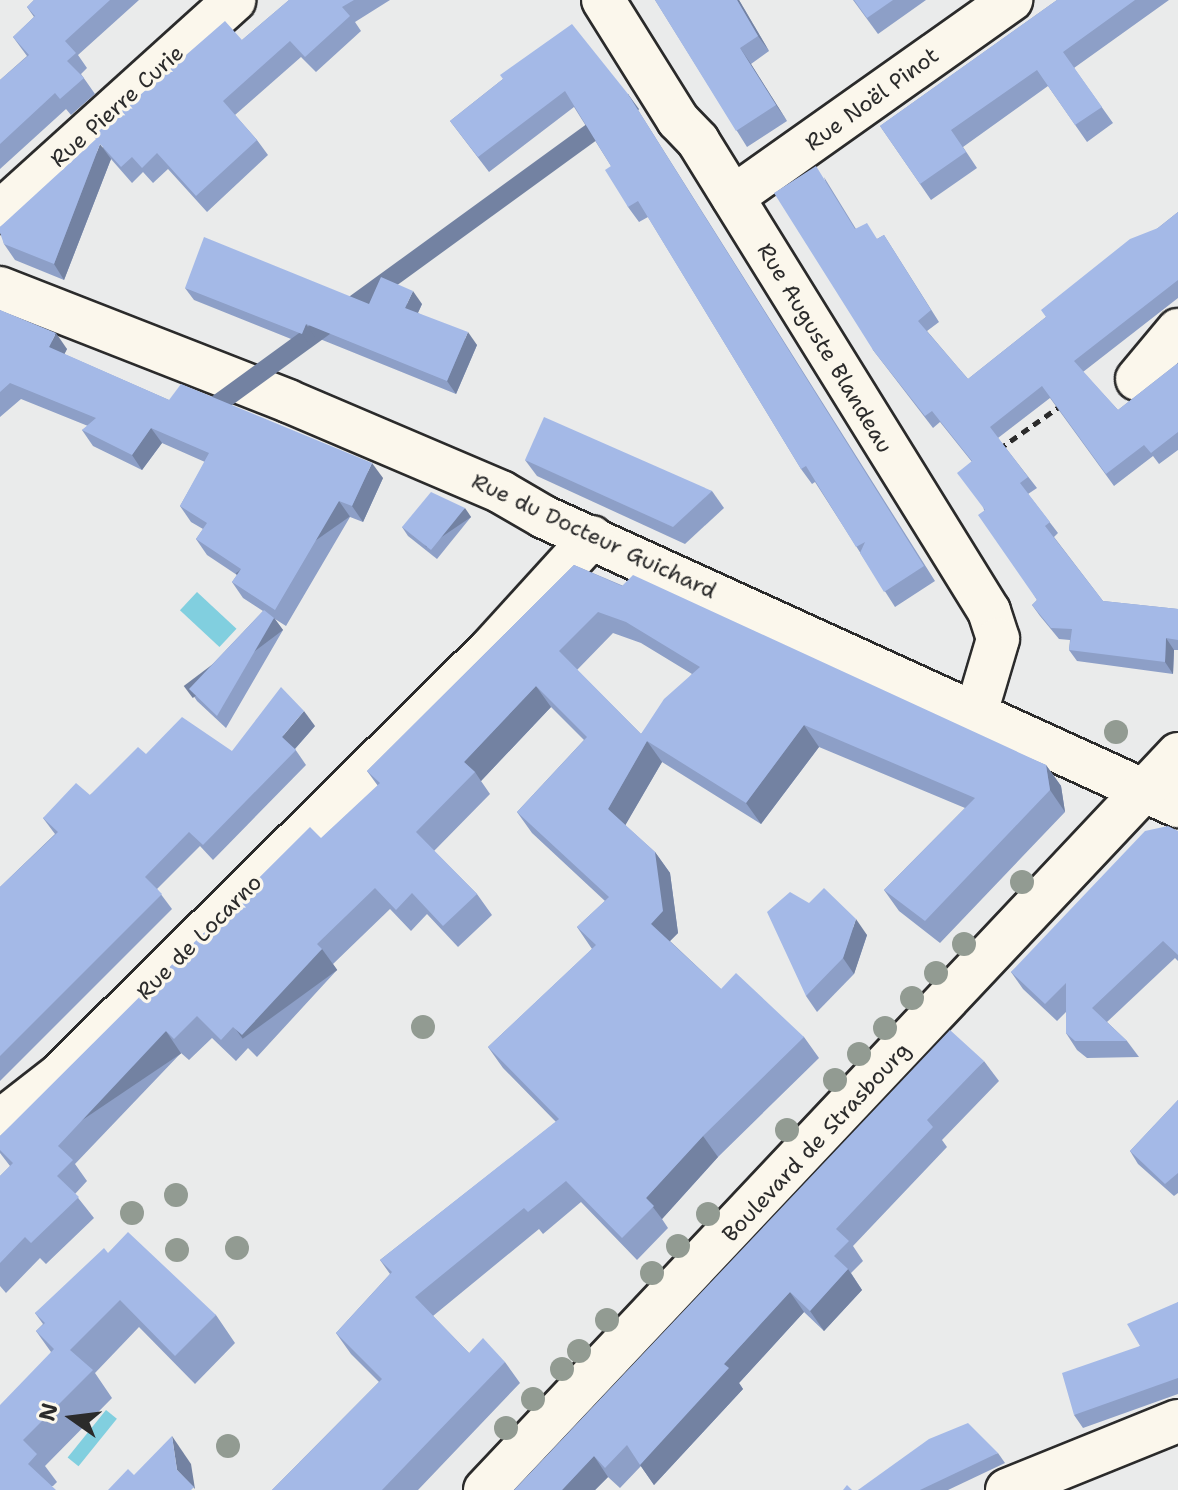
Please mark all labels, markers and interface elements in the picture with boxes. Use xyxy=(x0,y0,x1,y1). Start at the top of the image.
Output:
street label: Rue Pierre Curie xyxy=(45,39,189,173)
street label: Rue Noël Pinot xyxy=(800,42,944,156)
street label: Rue Auguste Blandeau xyxy=(752,238,898,458)
street label: Rue du Docteur Guichard xyxy=(468,468,720,604)
street label: Rue de Locarno xyxy=(131,869,267,1005)
street label: Boulevard de Strasbourg xyxy=(717,1037,915,1247)
north arrow xyxy=(32,1378,112,1458)
text: N xyxy=(32,1400,64,1424)

